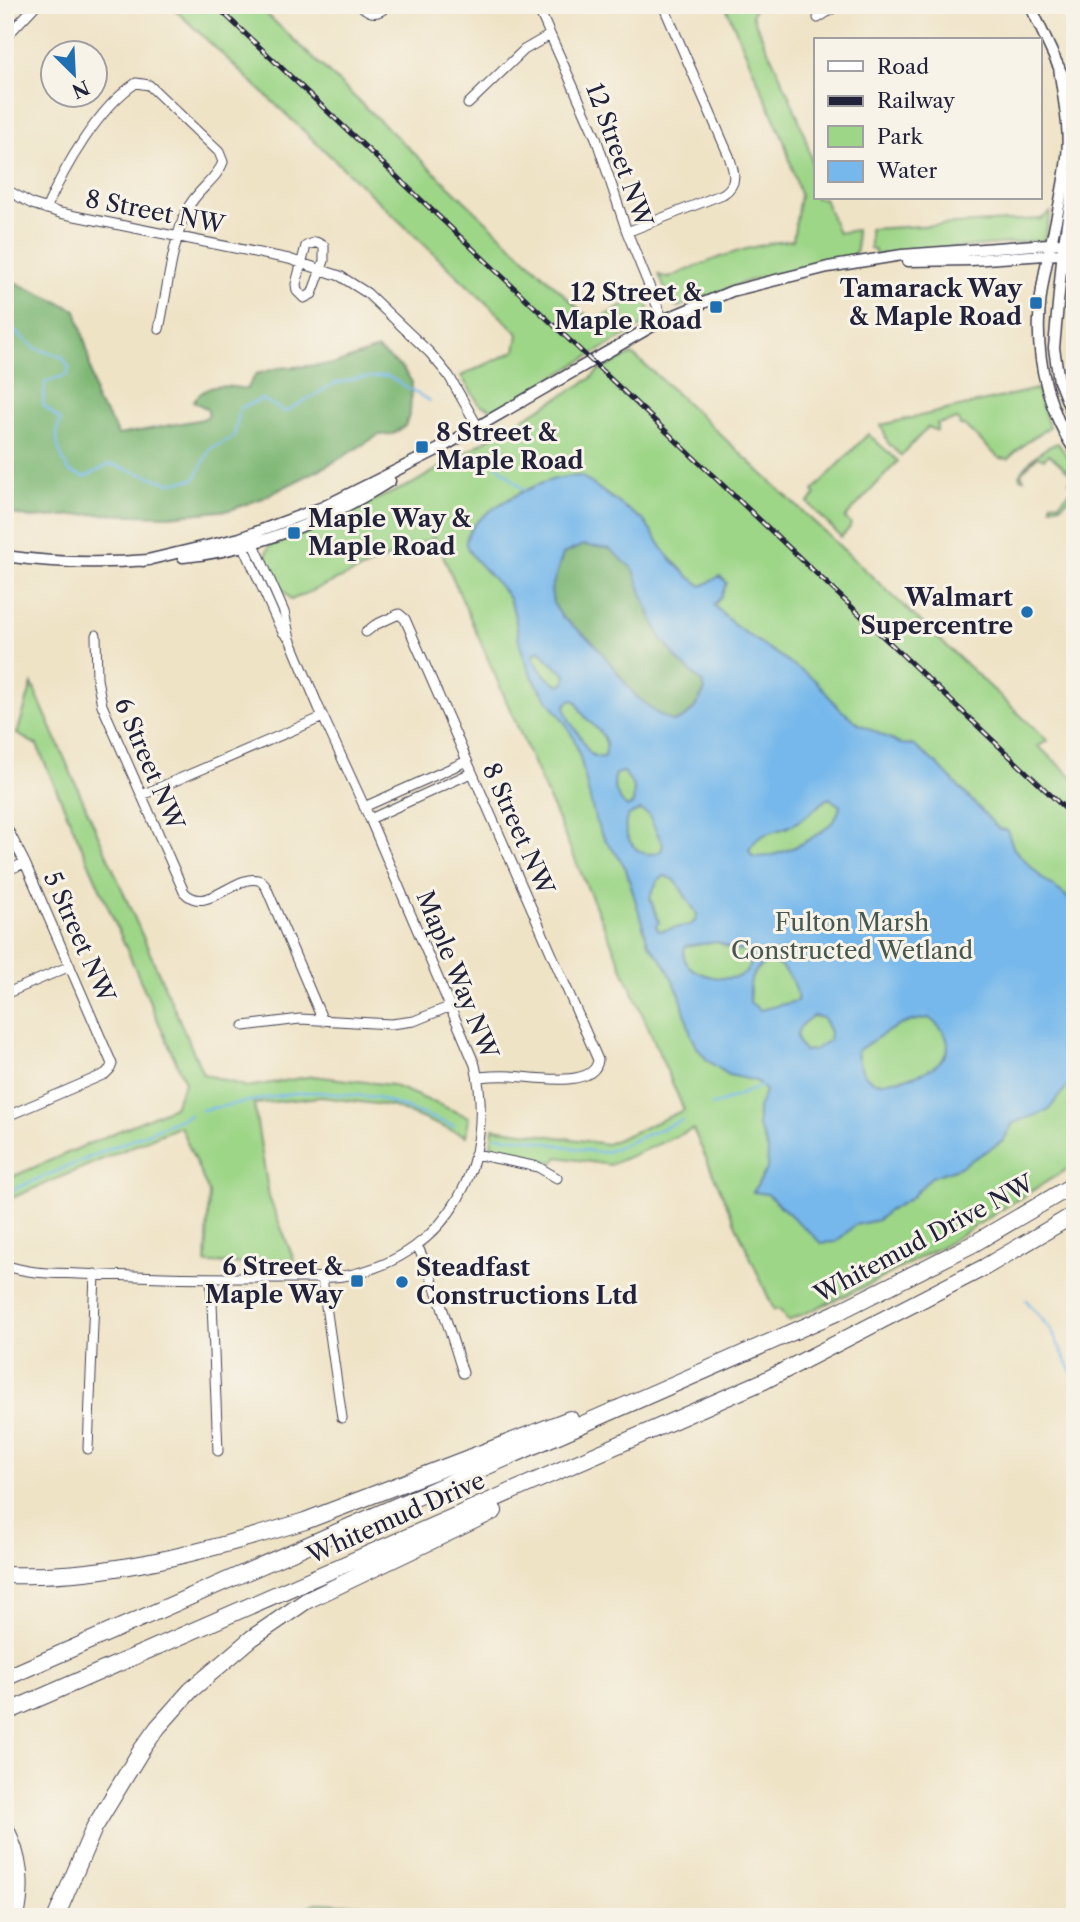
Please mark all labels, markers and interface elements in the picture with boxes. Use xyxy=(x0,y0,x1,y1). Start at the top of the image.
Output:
north arrow xyxy=(38,38,108,108)
legend xyxy=(814,38,1042,200)
text: Road xyxy=(877,54,929,79)
text: N xyxy=(68,75,93,103)
street label: 12 Street NW xyxy=(580,79,659,231)
text: Railway xyxy=(877,88,955,113)
text: Park xyxy=(877,124,923,149)
text: Water xyxy=(876,158,937,183)
street label: 8 Street NW xyxy=(83,184,228,239)
place label: Tamarack Way & Maple Road xyxy=(840,274,1023,331)
place label: 12 Street & Maple Road xyxy=(554,278,702,335)
marker: Tamarack Way & Maple Road xyxy=(1028,295,1044,311)
marker: 12 Street & Maple Road xyxy=(708,299,724,315)
place label: 8 Street & Maple Road xyxy=(436,418,584,475)
marker: 8 Street & Maple Road xyxy=(414,439,430,455)
place label: Maple Way & Maple Road xyxy=(308,504,471,561)
marker: Maple Way & Maple Road xyxy=(286,525,302,541)
place label: Walmart Supercentre xyxy=(860,583,1013,640)
marker: Walmart Supercentre xyxy=(1019,604,1035,620)
street label: 6 Street NW xyxy=(109,693,191,835)
street label: 8 Street NW xyxy=(477,758,561,900)
street label: 5 Street NW xyxy=(38,867,121,1007)
street label: Maple Way NW xyxy=(411,886,505,1064)
park label: Fulton Marsh Constructed Wetland xyxy=(731,908,973,965)
street label: Whitemud Drive NW xyxy=(808,1168,1039,1309)
place label: 6 Street & Maple Way xyxy=(205,1252,344,1309)
place label: Steadfast Constructions Ltd xyxy=(416,1253,638,1310)
marker: 6 Street & Maple Way xyxy=(349,1273,365,1289)
marker: Steadfast Constructions Ltd xyxy=(394,1274,410,1290)
street label: Whitemud Drive xyxy=(301,1465,489,1570)

